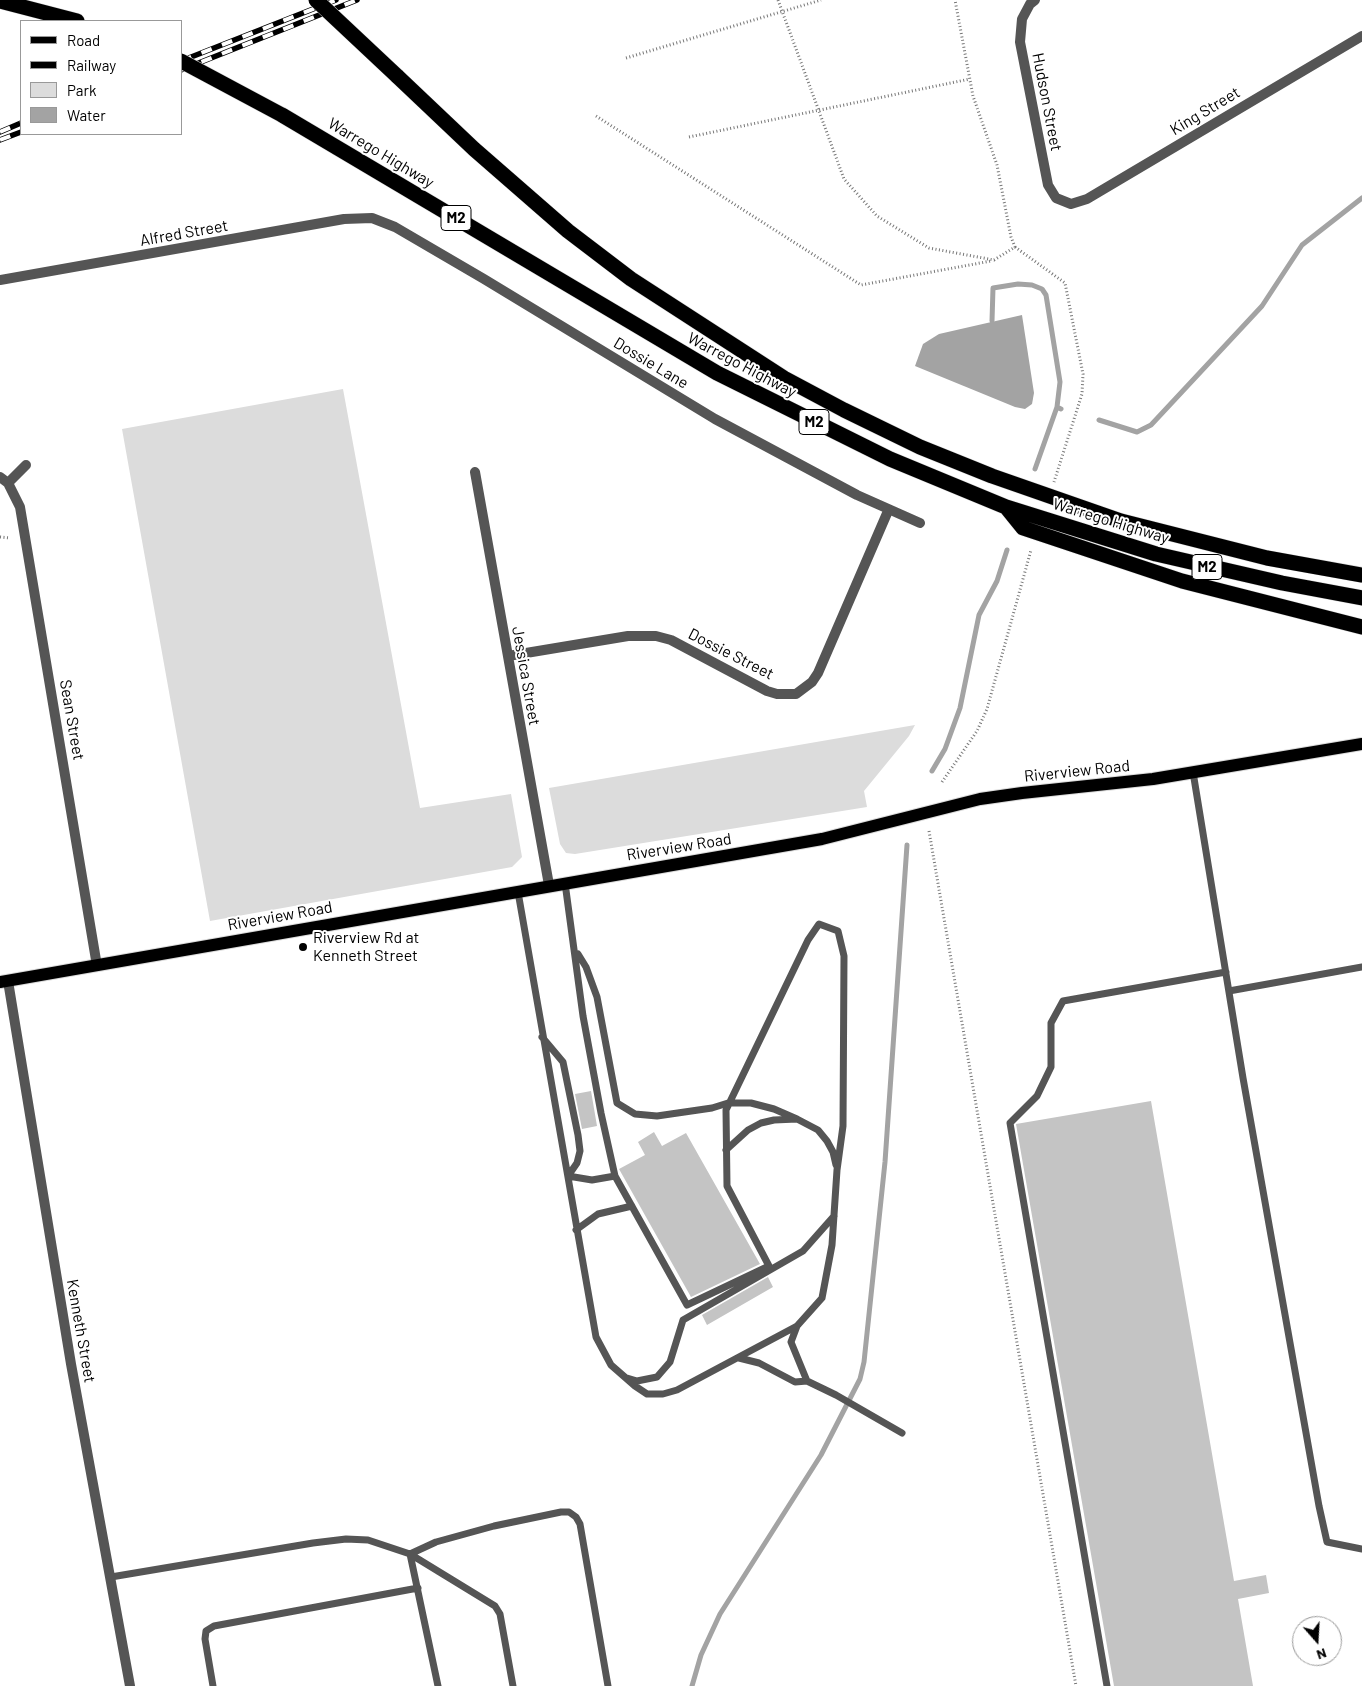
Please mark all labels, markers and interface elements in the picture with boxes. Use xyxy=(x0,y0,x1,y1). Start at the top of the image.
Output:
legend xyxy=(20,20,182,135)
text: Road xyxy=(67,31,100,49)
street label: Hudson Street xyxy=(1028,51,1066,153)
text: Railway xyxy=(67,56,116,74)
text: Park xyxy=(67,81,96,99)
street label: King Street xyxy=(1167,83,1243,139)
text: Water xyxy=(67,106,106,124)
street label: Warrego Highway xyxy=(324,114,438,192)
road number: M2 xyxy=(441,206,471,230)
street label: Alfred Street xyxy=(139,216,229,250)
street label: Warrego Highway xyxy=(684,328,800,402)
street label: Dossie Lane xyxy=(610,333,692,393)
road number: M2 xyxy=(799,410,829,434)
street label: Warrego Highway xyxy=(1051,494,1171,548)
road number: M2 xyxy=(1192,554,1222,580)
street label: Dossie Street xyxy=(685,624,777,684)
street label: Jessica Street xyxy=(508,625,544,727)
street label: Sean Street xyxy=(55,678,89,762)
street label: Riverview Road xyxy=(1023,756,1131,786)
street label: Riverview Road xyxy=(625,829,733,865)
street label: Riverview Road xyxy=(226,897,334,935)
place label: Riverview Rd at Kenneth Street xyxy=(313,928,419,966)
marker: Riverview Rd at Kenneth Street xyxy=(297,941,309,953)
street label: Kenneth Street xyxy=(62,1278,100,1384)
north arrow xyxy=(1292,1616,1342,1666)
text: N xyxy=(1315,1645,1329,1664)

